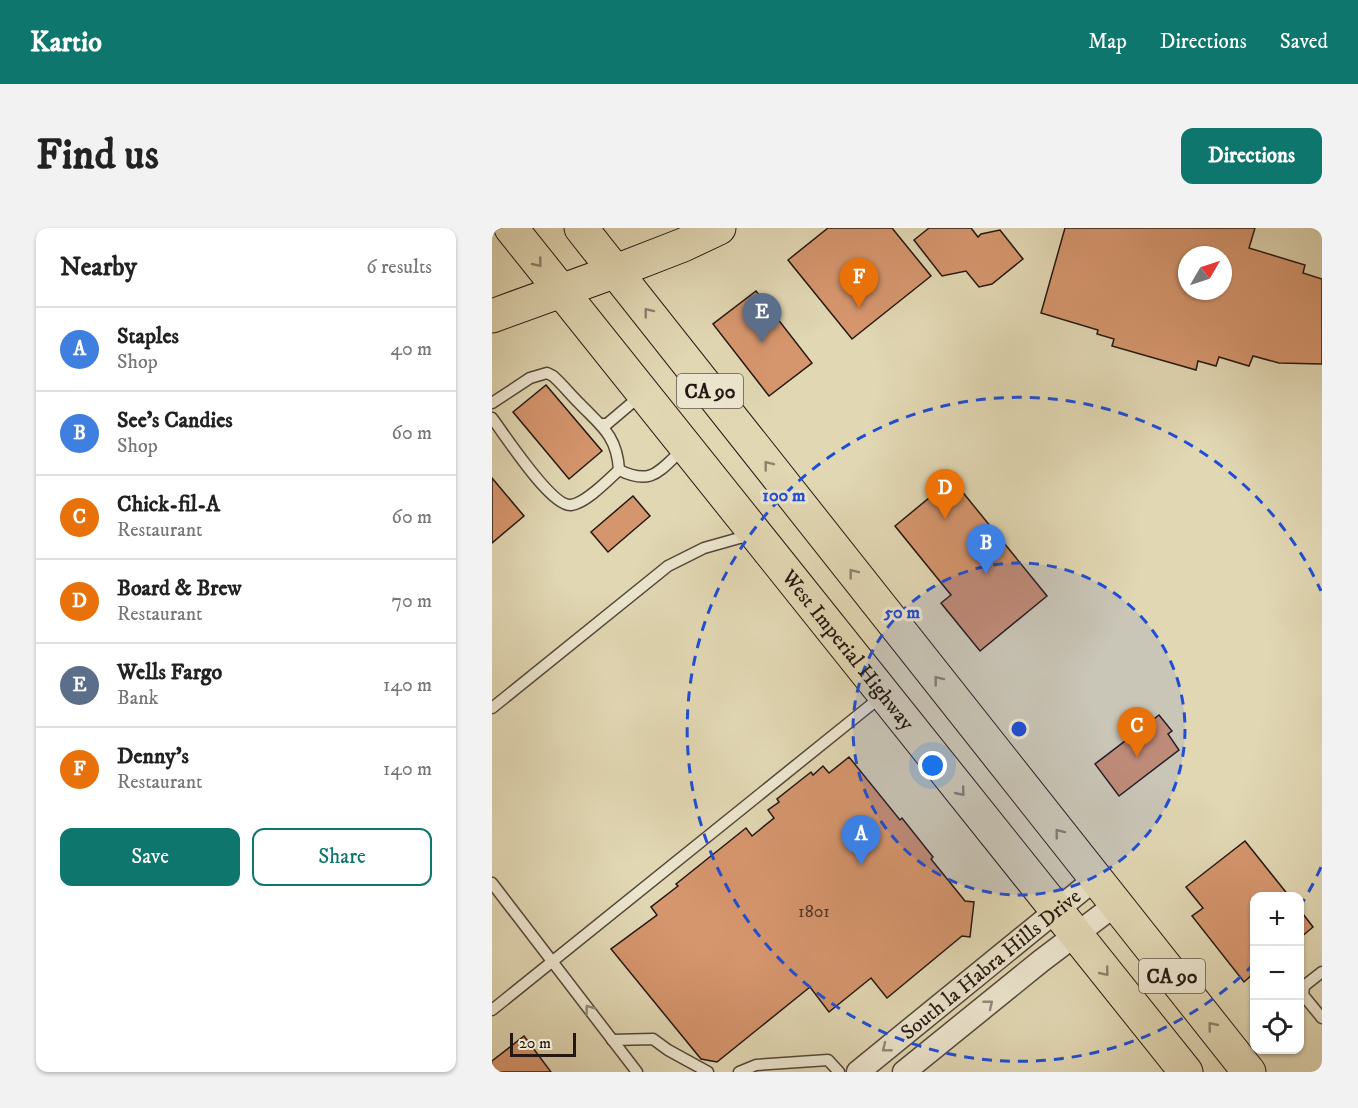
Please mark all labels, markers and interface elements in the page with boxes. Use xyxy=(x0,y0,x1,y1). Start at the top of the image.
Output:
text: Kartio xyxy=(30,25,102,60)
text: Map xyxy=(1088,29,1127,55)
text: Directions xyxy=(1160,29,1247,55)
text: Saved xyxy=(1280,29,1328,55)
button: Directions xyxy=(1181,128,1322,184)
text: Find us xyxy=(36,130,159,182)
north arrow xyxy=(1178,246,1232,300)
text: Nearby xyxy=(60,251,137,284)
text: 6 results xyxy=(366,255,432,280)
one-way arrow xyxy=(531,256,542,267)
pin: F xyxy=(840,259,878,308)
pin: E xyxy=(742,294,782,343)
one-way arrow xyxy=(644,308,655,319)
text: Staples xyxy=(117,323,179,350)
text: A xyxy=(73,337,86,362)
text: 40 m xyxy=(390,337,432,362)
text: Shop xyxy=(117,350,158,375)
road number: CA 90 xyxy=(677,374,743,408)
text: See's Candies xyxy=(117,407,233,434)
text: B xyxy=(73,421,86,446)
text: 60 m xyxy=(392,421,432,446)
text: Shop xyxy=(117,434,158,459)
one-way arrow xyxy=(765,461,776,472)
pin: D xyxy=(926,470,964,519)
text: 100 m xyxy=(762,485,806,507)
text: Chick-fil-A xyxy=(117,491,220,518)
text: C xyxy=(73,505,86,530)
text: 60 m xyxy=(392,505,432,530)
text: Restaurant xyxy=(117,518,202,543)
pin: B xyxy=(966,524,1006,574)
street label: West Imperial Highway xyxy=(775,564,920,737)
one-way arrow xyxy=(849,568,860,579)
text: Board & Brew xyxy=(117,575,242,602)
text: D xyxy=(72,589,87,614)
text: 70 m xyxy=(391,589,432,614)
text: Restaurant xyxy=(117,602,202,627)
text: 50 m xyxy=(883,602,920,624)
text: Wells Fargo xyxy=(117,659,222,686)
text: E xyxy=(72,673,87,698)
text: 140 m xyxy=(383,673,432,698)
one-way arrow xyxy=(934,676,945,687)
text: Bank xyxy=(117,686,159,711)
pin: C xyxy=(1118,708,1156,757)
centre of rings xyxy=(1009,719,1029,739)
text: Denny's xyxy=(117,743,189,770)
your location xyxy=(918,751,947,780)
text: F xyxy=(73,757,86,782)
text: 140 m xyxy=(383,757,432,782)
text: Restaurant xyxy=(117,770,202,795)
one-way arrow xyxy=(954,786,965,797)
pin: A xyxy=(842,816,880,865)
button: Save xyxy=(60,828,240,886)
button: Share xyxy=(252,828,432,886)
one-way arrow xyxy=(1055,829,1066,840)
street label: South la Habra Hills Drive xyxy=(896,883,1087,1046)
map controls xyxy=(1250,892,1304,1054)
button: + xyxy=(1250,892,1304,946)
house number: 1801 xyxy=(798,901,830,923)
button: − xyxy=(1250,946,1304,1000)
road number: CA 90 xyxy=(1139,959,1205,993)
one-way arrow xyxy=(1098,965,1109,976)
one-way arrow xyxy=(982,1000,993,1011)
button: locate xyxy=(1250,1000,1304,1054)
one-way arrow xyxy=(585,1005,596,1016)
one-way arrow xyxy=(1209,1022,1220,1033)
scale bar xyxy=(510,1030,576,1058)
text: 20 m xyxy=(519,1033,551,1053)
one-way arrow xyxy=(882,1041,893,1052)

